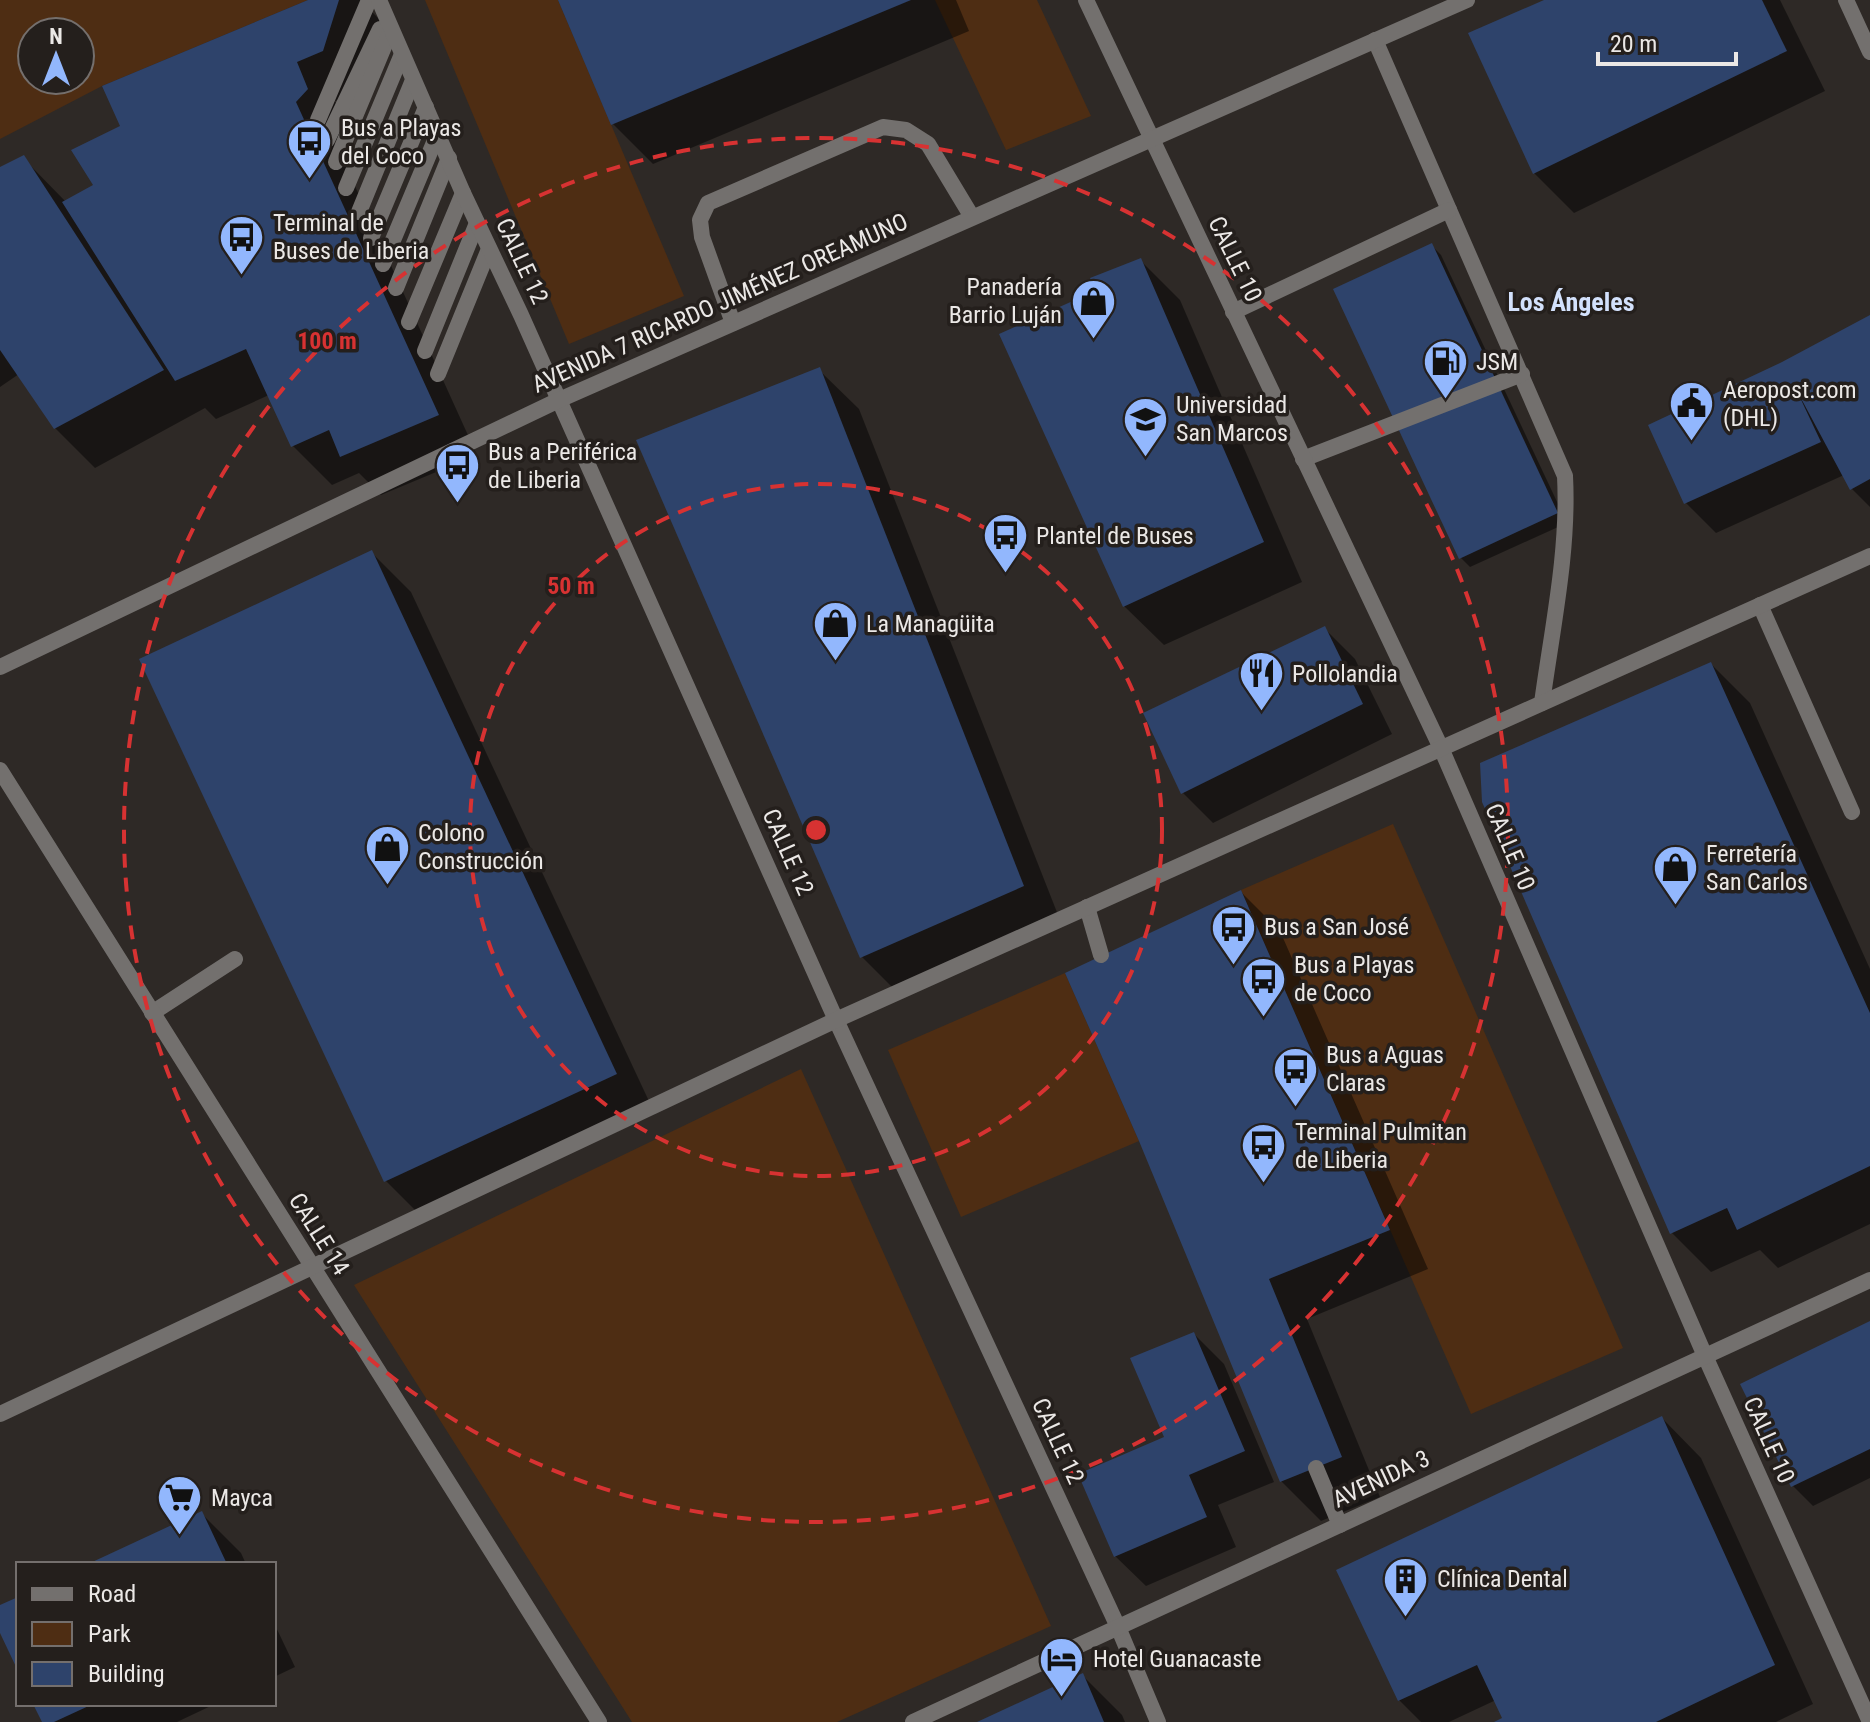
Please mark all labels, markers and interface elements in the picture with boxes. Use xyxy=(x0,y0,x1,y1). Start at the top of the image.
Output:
north arrow xyxy=(16,16,96,96)
scale bar xyxy=(1598,16,1736,66)
text: N xyxy=(49,24,63,49)
text: 20 m xyxy=(1610,30,1657,58)
place label: Bus a Playas del Coco xyxy=(341,114,462,170)
bus stop icon: Bus a Playas del Coco xyxy=(286,118,334,181)
street label: AVENIDA 7 RICARDO JIMÉNEZ OREAMUNO xyxy=(528,207,912,399)
place label: Terminal de Buses de Liberia xyxy=(273,209,429,265)
street label: CALLE 10 xyxy=(1202,212,1268,306)
bus stop icon: Terminal de Buses de Liberia xyxy=(218,213,266,276)
street label: CALLE 12 xyxy=(490,214,554,308)
place label: Panadería Barrio Luján xyxy=(949,273,1062,329)
shop icon: Panadería Barrio Luján xyxy=(1069,277,1117,340)
district label: Los Ángeles xyxy=(1507,287,1635,317)
text: 100 m xyxy=(297,327,357,355)
fuel station icon: JSM xyxy=(1421,338,1469,401)
place label: JSM xyxy=(1476,348,1518,376)
place label: Aeropost.com (DHL) xyxy=(1723,376,1857,432)
public building icon: Aeropost.com (DHL) xyxy=(1668,380,1716,443)
place label: Universidad San Marcos xyxy=(1176,391,1288,447)
school or university icon: Universidad San Marcos xyxy=(1121,395,1169,458)
place label: Bus a Periférica de Liberia xyxy=(488,438,637,494)
bus stop icon: Bus a Periférica de Liberia xyxy=(433,442,481,505)
bus stop icon: Plantel de Buses xyxy=(981,512,1029,575)
place label: Plantel de Buses xyxy=(1036,522,1194,550)
text: 50 m xyxy=(547,572,595,600)
shop icon: La Managüita xyxy=(811,600,859,663)
place label: La Managüita xyxy=(866,610,995,638)
restaurant icon: Pollolandia xyxy=(1237,650,1285,713)
place label: Pollolandia xyxy=(1292,660,1398,688)
street label: CALLE 10 xyxy=(1479,799,1541,895)
street label: CALLE 12 xyxy=(757,805,819,899)
centre of rings xyxy=(802,816,830,844)
place label: Colono Construcción xyxy=(418,819,544,875)
shop icon: Colono Construcción xyxy=(363,823,411,886)
place label: Ferretería San Carlos xyxy=(1706,840,1808,896)
shop icon: Ferretería San Carlos xyxy=(1651,844,1699,907)
bus stop icon: Bus a San José xyxy=(1209,903,1257,966)
place label: Bus a San José xyxy=(1264,913,1409,941)
place label: Bus a Playas de Coco xyxy=(1294,951,1415,1007)
bus stop icon: Bus a Playas de Coco xyxy=(1239,955,1287,1018)
place label: Bus a Aguas Claras xyxy=(1326,1041,1444,1097)
bus stop icon: Bus a Aguas Claras xyxy=(1271,1045,1319,1108)
place label: Terminal Pulmitan de Liberia xyxy=(1295,1118,1467,1174)
bus stop icon: Terminal Pulmitan de Liberia xyxy=(1240,1122,1288,1185)
street label: CALLE 14 xyxy=(283,1188,355,1280)
street label: CALLE 10 xyxy=(1738,1393,1800,1487)
street label: CALLE 12 xyxy=(1026,1394,1090,1488)
street label: AVENIDA 3 xyxy=(1328,1444,1434,1514)
supermarket icon: Mayca xyxy=(156,1474,204,1537)
place label: Mayca xyxy=(211,1484,273,1512)
building icon: Clínica Dental xyxy=(1382,1555,1430,1618)
legend xyxy=(16,1562,276,1706)
place label: Clínica Dental xyxy=(1437,1565,1568,1593)
text: Road xyxy=(88,1580,136,1608)
text: Park xyxy=(88,1620,131,1648)
hotel icon: Hotel Guanacaste xyxy=(1038,1635,1086,1698)
place label: Hotel Guanacaste xyxy=(1093,1645,1262,1673)
text: Building xyxy=(88,1660,165,1688)

